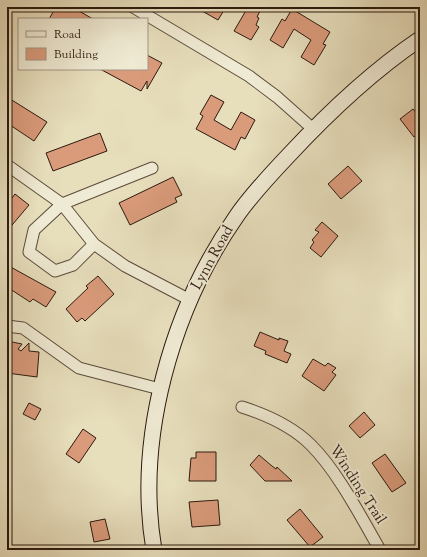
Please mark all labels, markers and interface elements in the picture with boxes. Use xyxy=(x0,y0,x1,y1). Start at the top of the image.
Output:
legend xyxy=(18,18,148,70)
text: Road xyxy=(54,26,81,44)
text: Building xyxy=(54,46,98,64)
street label: Lynn Road xyxy=(187,222,240,294)
street label: Winding Trail xyxy=(323,441,391,529)

